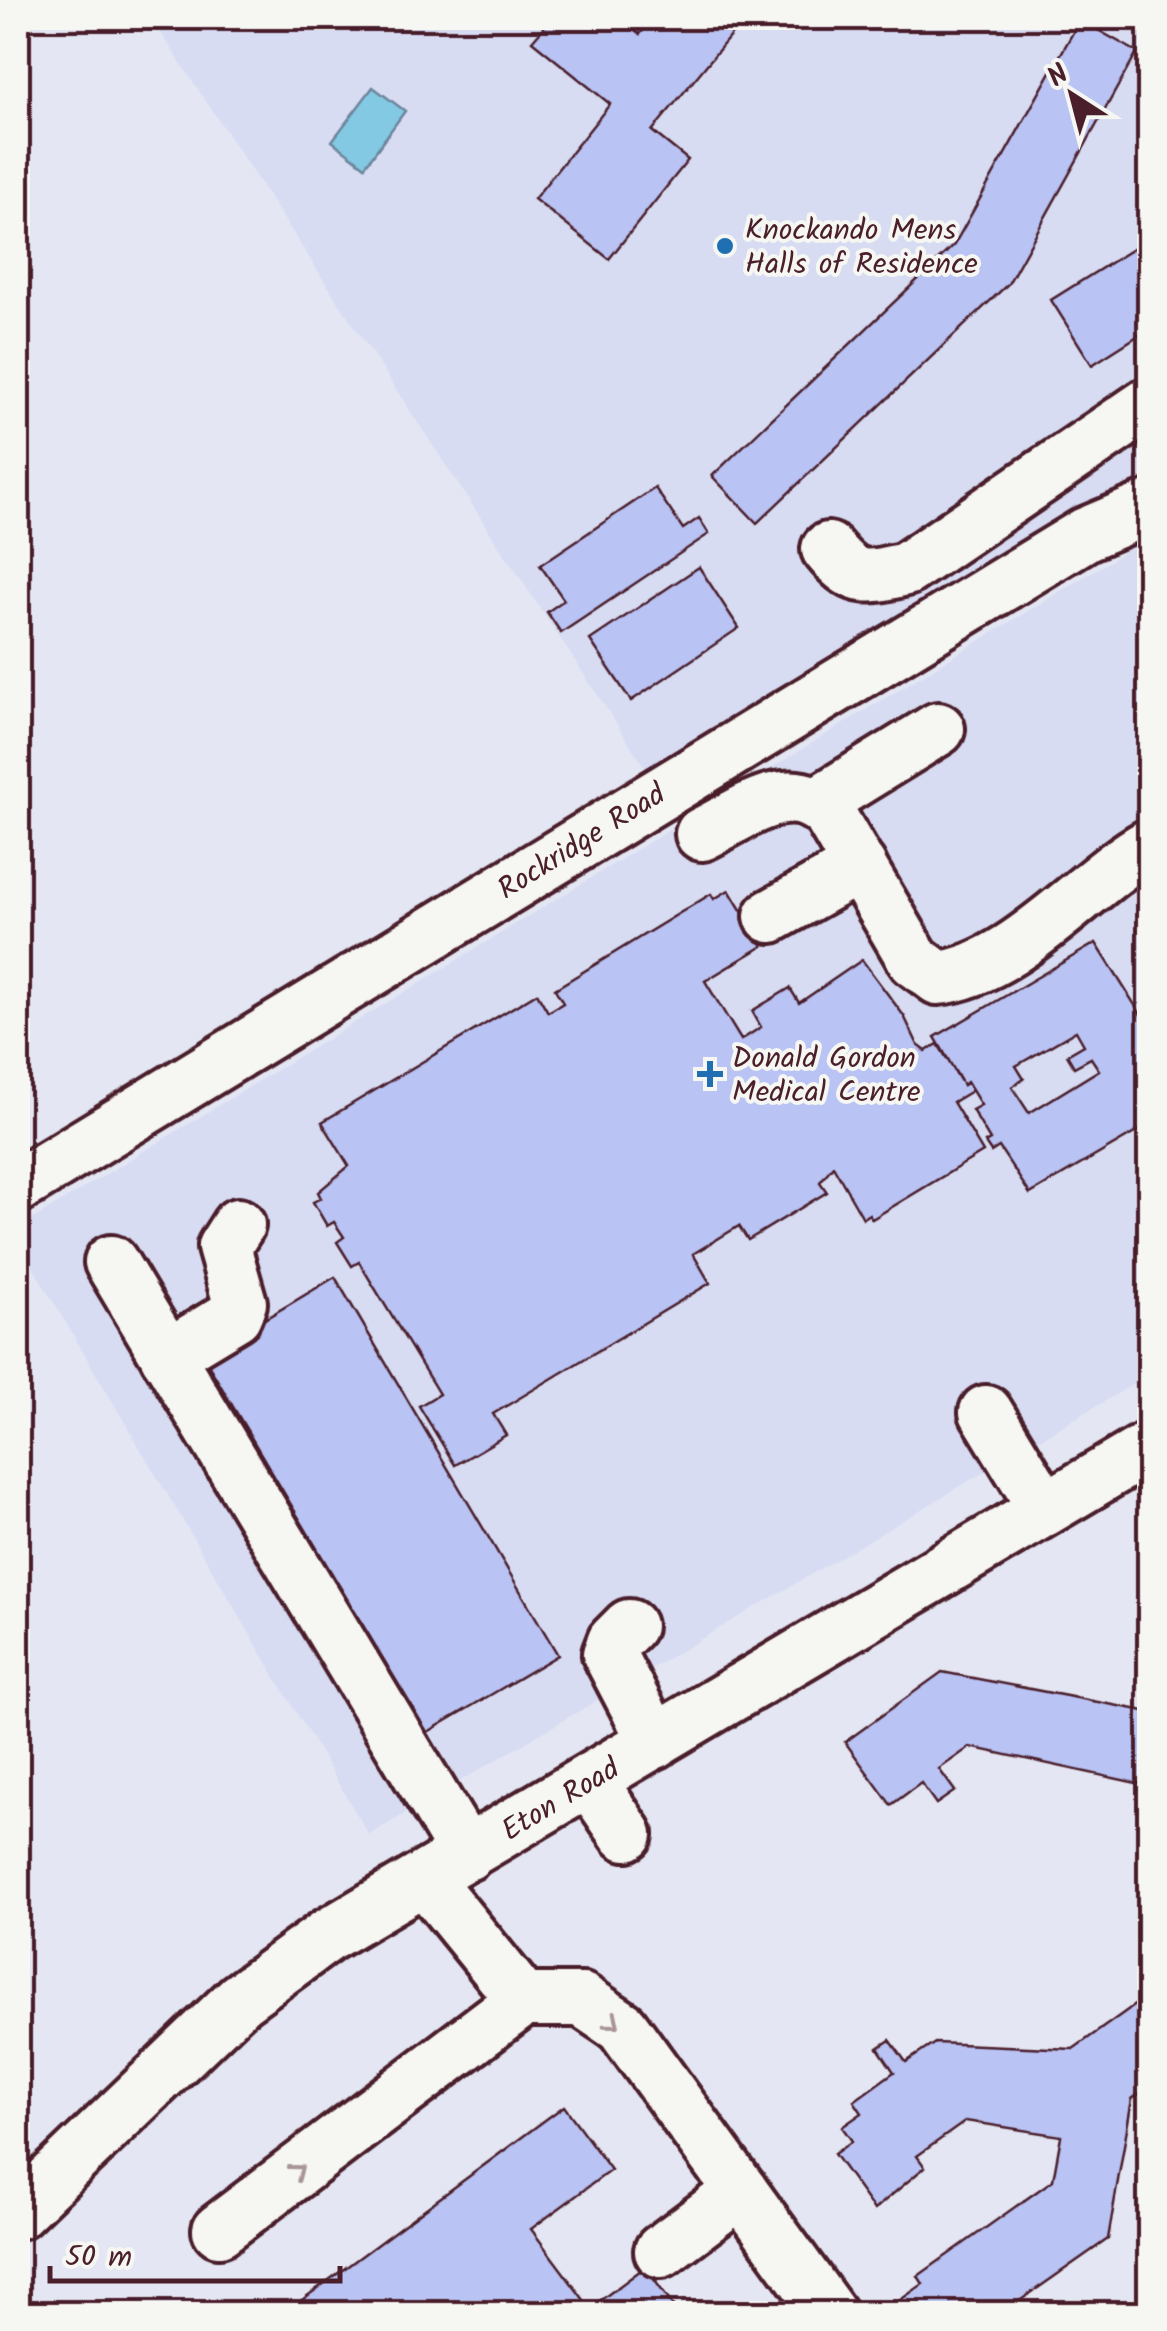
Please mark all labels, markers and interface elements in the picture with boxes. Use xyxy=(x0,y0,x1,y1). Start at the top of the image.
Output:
north arrow xyxy=(1022,45,1122,145)
text: N xyxy=(1038,53,1079,100)
place label: Knockando Mens Halls of Residence xyxy=(745,207,978,289)
marker: Knockando Mens Halls of Residence xyxy=(714,235,736,257)
street label: Rockridge Road xyxy=(489,771,676,914)
place label: Donald Gordon Medical Centre xyxy=(732,1035,921,1117)
marker: Donald Gordon Medical Centre xyxy=(697,1061,723,1087)
street label: Eton Road xyxy=(493,1746,630,1855)
one-way arrow xyxy=(601,2010,619,2028)
one-way arrow xyxy=(286,2165,304,2182)
scale bar xyxy=(50,2221,340,2283)
text: 50 m xyxy=(65,2234,132,2282)

